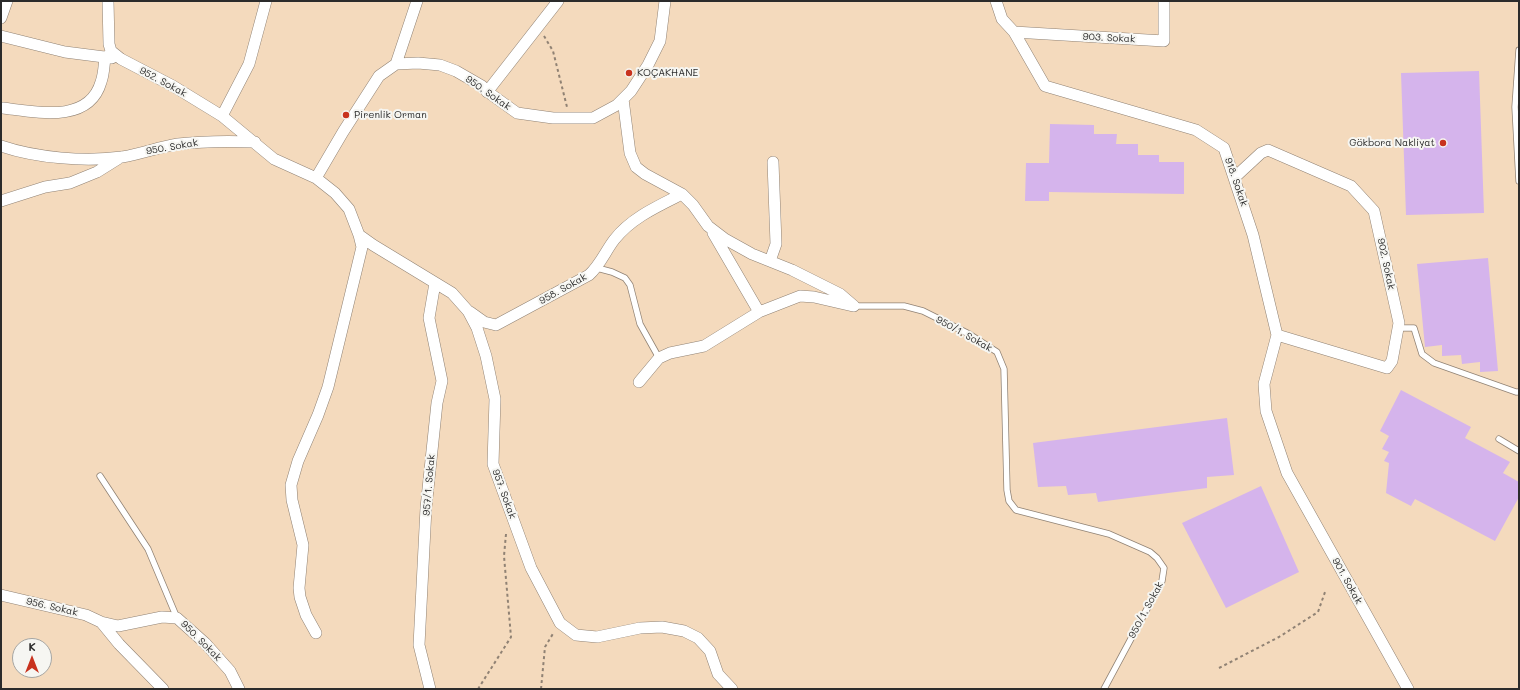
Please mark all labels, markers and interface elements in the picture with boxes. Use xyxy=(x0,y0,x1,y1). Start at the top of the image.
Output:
street label: 903. Sokak xyxy=(1082,31,1136,45)
street label: 952. Sokak xyxy=(137,65,189,99)
place label: KOÇAKHANE xyxy=(637,67,698,79)
marker: KOÇAKHANE xyxy=(624,68,634,78)
street label: 950. Sokak xyxy=(463,73,513,113)
place label: Pirenlik Orman xyxy=(354,109,427,121)
marker: Pirenlik Orman xyxy=(341,110,351,120)
street label: 950. Sokak xyxy=(145,137,199,157)
place label: Gökbora Nakliyat xyxy=(1349,137,1435,149)
marker: Gökbora Nakliyat xyxy=(1438,138,1448,148)
street label: 918. Sokak xyxy=(1222,156,1250,208)
street label: 902. Sokak xyxy=(1375,237,1397,291)
street label: 958. Sokak xyxy=(537,271,589,307)
street label: 950/1. Sokak xyxy=(934,314,994,354)
street label: 957/1. Sokak xyxy=(420,454,438,516)
street label: 957. Sokak xyxy=(489,468,519,520)
street label: 901. Sokak xyxy=(1329,556,1365,606)
street label: 950/1. Sokak xyxy=(1126,580,1166,640)
street label: 956. Sokak xyxy=(25,595,79,619)
street label: 950. Sokak xyxy=(178,618,224,664)
north arrow xyxy=(12,638,52,678)
text: K xyxy=(28,639,36,654)

